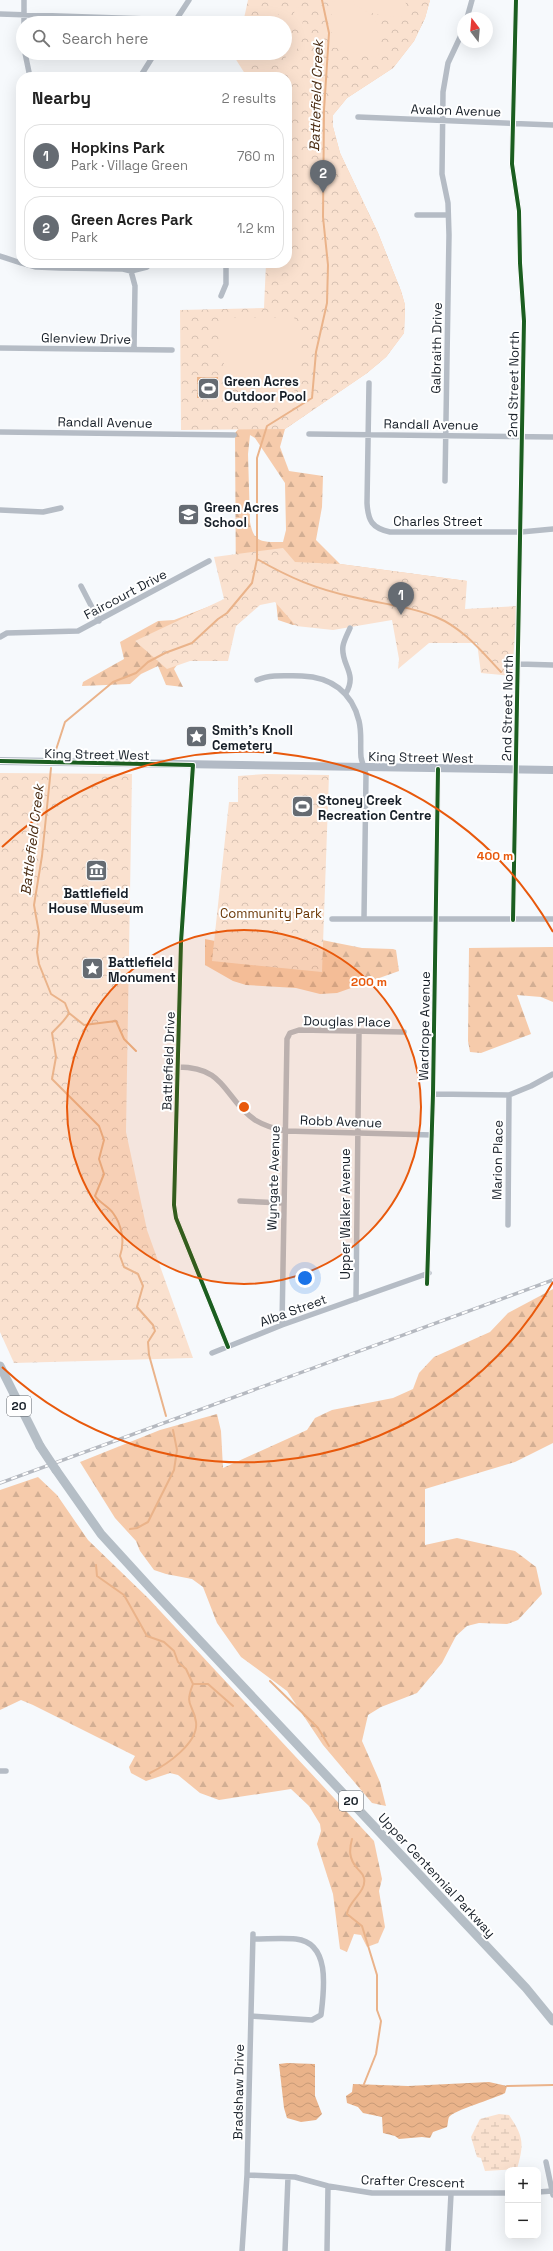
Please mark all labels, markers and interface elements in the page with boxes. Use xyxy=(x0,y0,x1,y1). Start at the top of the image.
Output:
north arrow xyxy=(457,12,493,48)
search box xyxy=(16,16,292,60)
icon: search xyxy=(30,27,52,49)
text: Search here xyxy=(62,29,148,48)
water label: Battlefield Creek xyxy=(305,39,327,152)
text: Nearby xyxy=(32,87,91,109)
text: 2 results xyxy=(222,90,276,107)
street label: Avalon Avenue xyxy=(410,100,502,121)
text: Hopkins Park xyxy=(71,138,165,157)
text: 1 xyxy=(43,148,49,165)
text: 760 m xyxy=(237,148,275,165)
text: Park · Village Green xyxy=(71,157,188,174)
pin: 2 xyxy=(310,160,336,193)
text: Green Acres Park xyxy=(71,210,193,229)
text: 2 xyxy=(42,220,50,237)
text: 1.2 km xyxy=(237,220,275,237)
text: Park xyxy=(71,229,98,246)
street label: Galbraith Drive xyxy=(427,302,446,394)
street label: Glenview Drive xyxy=(41,329,131,348)
street label: 2nd Street North xyxy=(504,331,523,437)
place label: Green Acres Outdoor Pool xyxy=(224,373,306,405)
sports icon: Green Acres Outdoor Pool xyxy=(195,375,221,401)
street label: Randall Avenue xyxy=(57,413,153,432)
street label: Randall Avenue xyxy=(383,415,479,434)
place label: Green Acres School xyxy=(204,499,279,531)
school or university icon: Green Acres School xyxy=(176,501,202,527)
street label: Charles Street xyxy=(393,513,483,530)
street label: Faircourt Drive xyxy=(81,565,170,623)
pin: 1 xyxy=(388,582,414,615)
street label: 2nd Street North xyxy=(498,655,517,761)
place label: Smith's Knoll Cemetery xyxy=(212,722,293,754)
place icon: Smith's Knoll Cemetery xyxy=(183,724,209,750)
street label: King Street West xyxy=(44,745,150,764)
street label: King Street West xyxy=(368,748,474,767)
water label: Battlefield Creek xyxy=(16,782,48,896)
place label: Stoney Creek Recreation Centre xyxy=(318,792,432,824)
sports icon: Stoney Creek Recreation Centre xyxy=(290,794,316,820)
text: 400 m xyxy=(477,848,513,864)
museum icon: Battlefield House Museum xyxy=(83,858,109,884)
place label: Battlefield House Museum xyxy=(48,885,144,917)
park label: Community Park xyxy=(220,905,322,922)
place label: Battlefield Monument xyxy=(108,954,176,986)
place icon: Battlefield Monument xyxy=(79,956,105,982)
street label: Wardrope Avenue xyxy=(415,971,434,1081)
text: 200 m xyxy=(351,974,387,990)
street label: Battlefield Drive xyxy=(158,1011,179,1111)
street label: Douglas Place xyxy=(303,1012,391,1031)
centre of rings xyxy=(237,1100,251,1114)
street label: Robb Avenue xyxy=(300,1112,382,1131)
street label: Marion Place xyxy=(488,1120,507,1200)
street label: Wyngate Avenue xyxy=(263,1125,284,1231)
street label: Upper Walker Avenue xyxy=(337,1148,354,1280)
your location xyxy=(295,1268,315,1288)
street label: Alba Street xyxy=(257,1290,329,1330)
road number: 20 xyxy=(7,1396,31,1416)
road number: 20 xyxy=(339,1791,363,1811)
street label: Upper Centennial Parkway xyxy=(374,1809,499,1941)
street label: Bradshaw Drive xyxy=(229,2044,248,2140)
map controls xyxy=(505,2167,541,2239)
button: + xyxy=(505,2167,541,2203)
street label: Crafter Crescent xyxy=(361,2171,465,2192)
button: − xyxy=(505,2203,541,2239)

